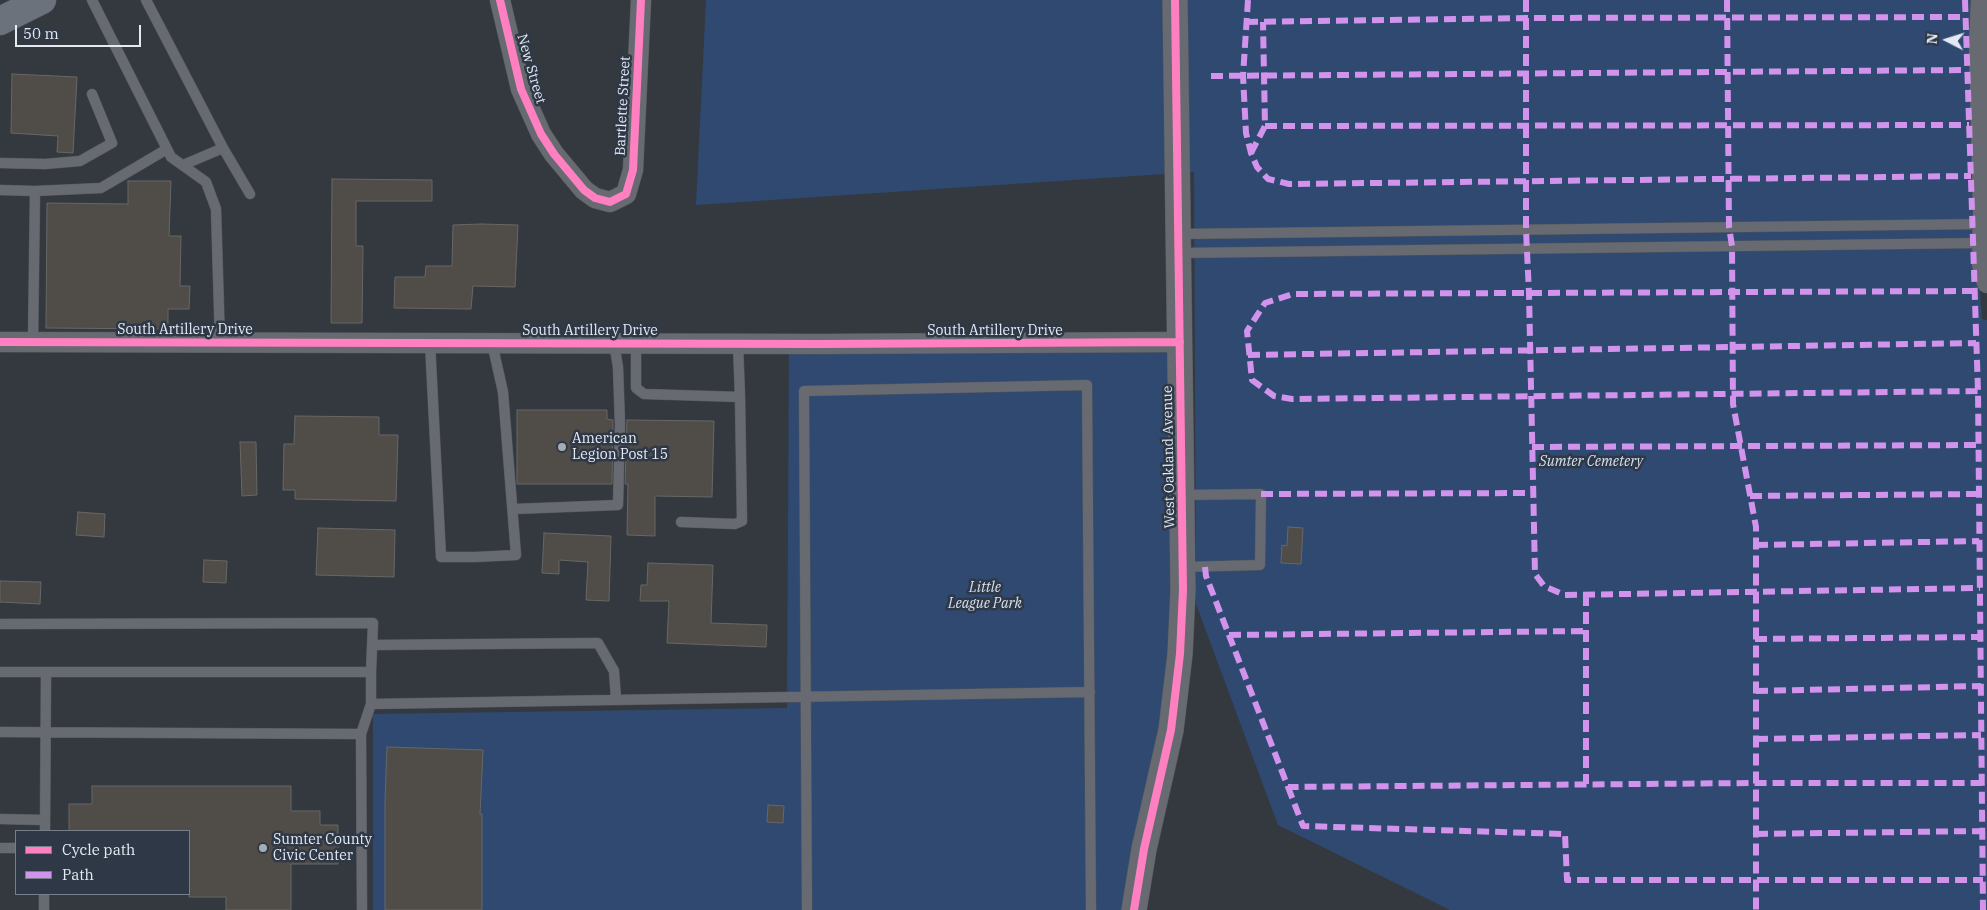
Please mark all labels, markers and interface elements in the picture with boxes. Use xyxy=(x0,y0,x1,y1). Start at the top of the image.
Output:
scale bar xyxy=(18,15,144,47)
north arrow xyxy=(1922,15,1972,65)
text: 50 m xyxy=(23,24,59,43)
street label: New Street xyxy=(513,32,549,106)
text: N xyxy=(1923,32,1942,45)
street label: Bartlette Street xyxy=(612,56,634,156)
street label: South Artillery Drive xyxy=(117,322,253,338)
street label: South Artillery Drive xyxy=(522,323,658,339)
street label: South Artillery Drive xyxy=(927,323,1063,339)
street label: West Oakland Avenue xyxy=(1159,385,1179,529)
place label: American Legion Post 15 xyxy=(572,431,668,464)
marker: American Legion Post 15 xyxy=(556,441,568,453)
park label: Sumter Cemetery xyxy=(1539,454,1643,470)
park label: Little League Park xyxy=(948,580,1022,612)
legend xyxy=(15,830,190,895)
place label: Sumter County Civic Center xyxy=(273,832,372,864)
text: Cycle path xyxy=(62,840,135,859)
marker: Sumter County Civic Center xyxy=(257,842,269,854)
text: Path xyxy=(62,865,94,884)

